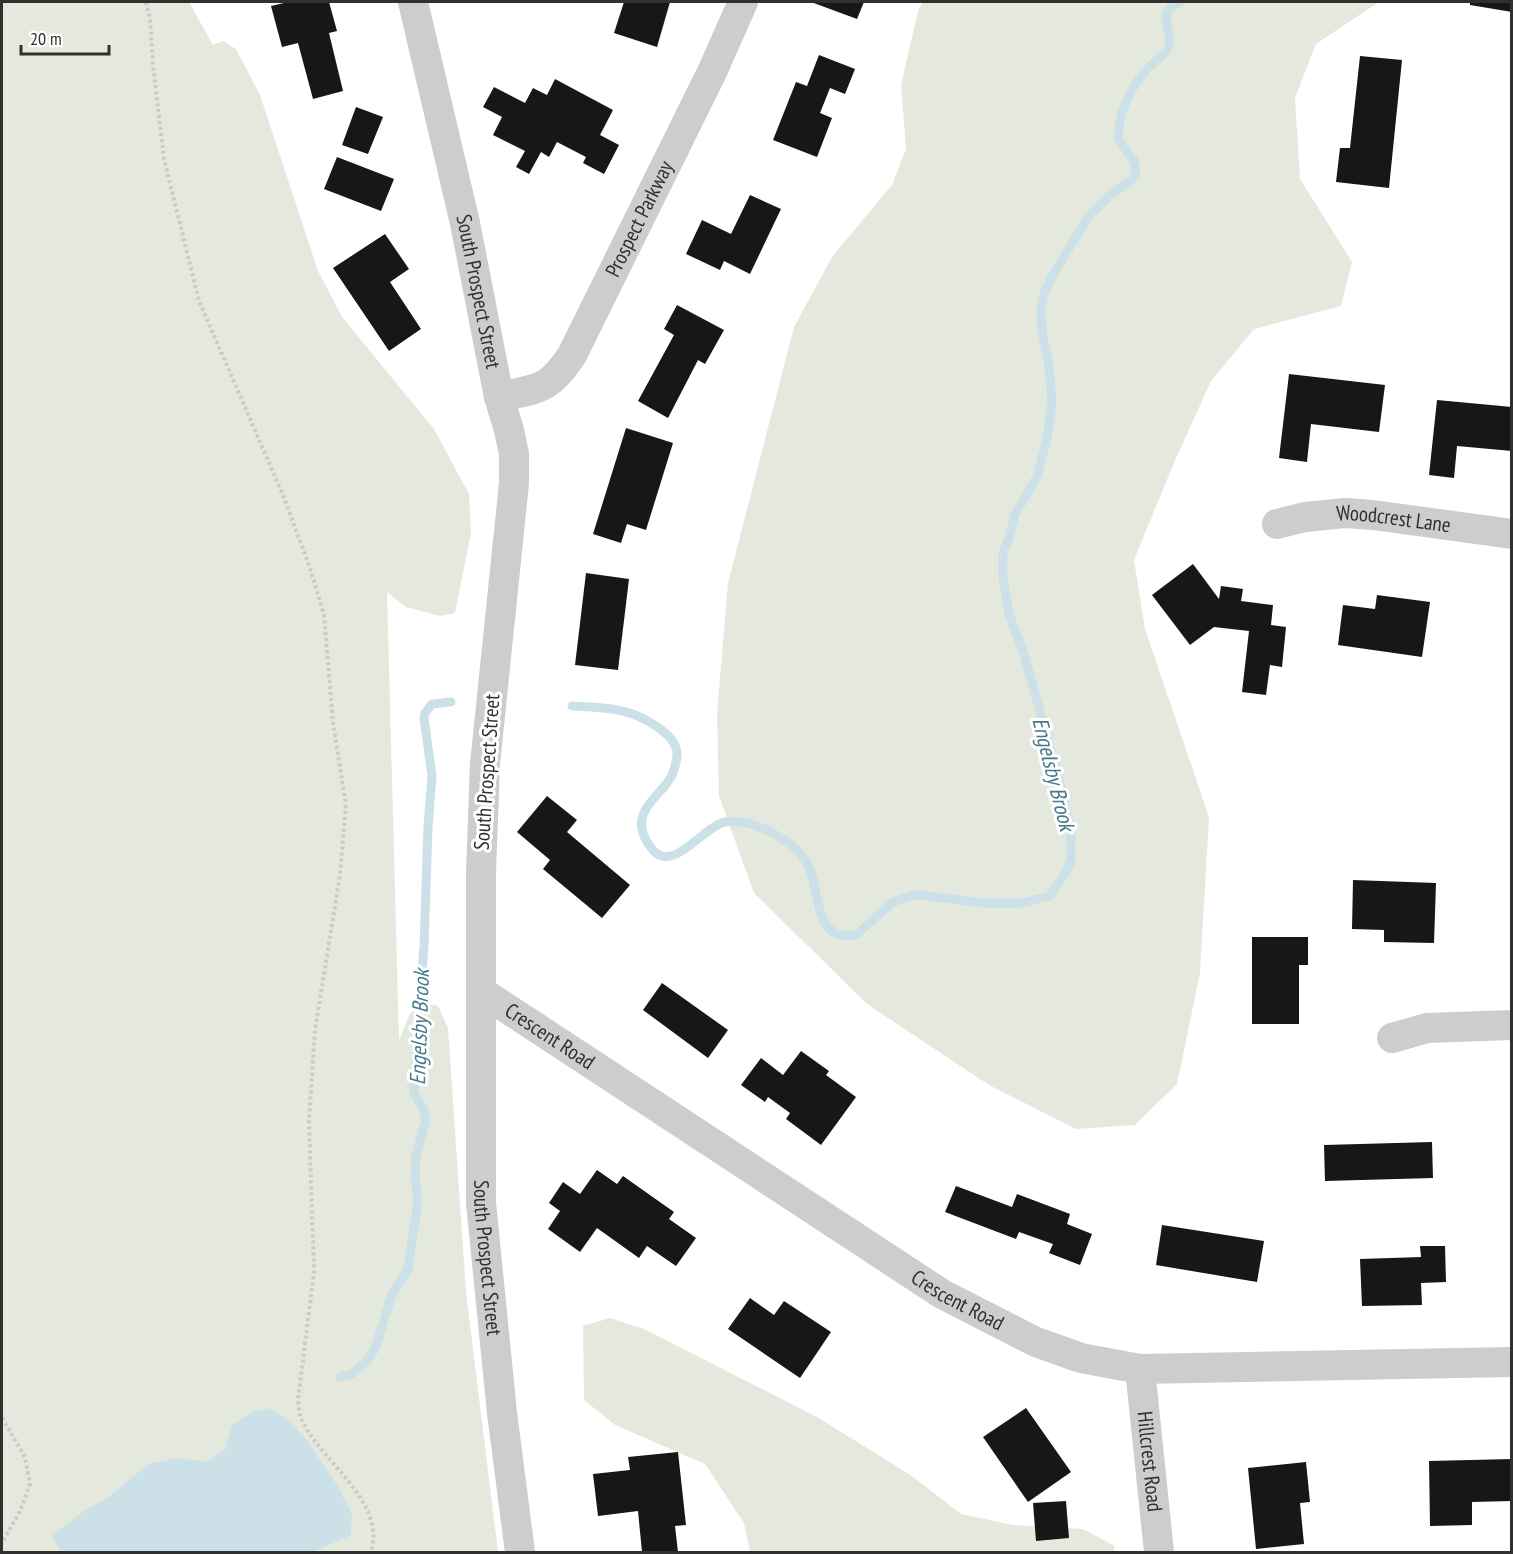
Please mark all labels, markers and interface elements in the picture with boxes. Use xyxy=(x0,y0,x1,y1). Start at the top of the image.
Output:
scale bar xyxy=(21,18,110,56)
text: 20 m xyxy=(30,27,62,50)
street label: Prospect Parkway xyxy=(599,156,679,281)
street label: South Prospect Street xyxy=(450,212,507,371)
street label: Woodcrest Lane xyxy=(1335,499,1452,538)
street label: South Prospect Street xyxy=(468,693,505,851)
water label: Engelsby Brook xyxy=(1026,714,1082,836)
water label: Engelsby Brook xyxy=(403,966,435,1085)
street label: Crescent Road xyxy=(500,997,600,1075)
street label: South Prospect Street xyxy=(468,1180,508,1337)
street label: Crescent Road xyxy=(906,1263,1009,1336)
street label: Hillcrest Road xyxy=(1131,1410,1169,1513)

